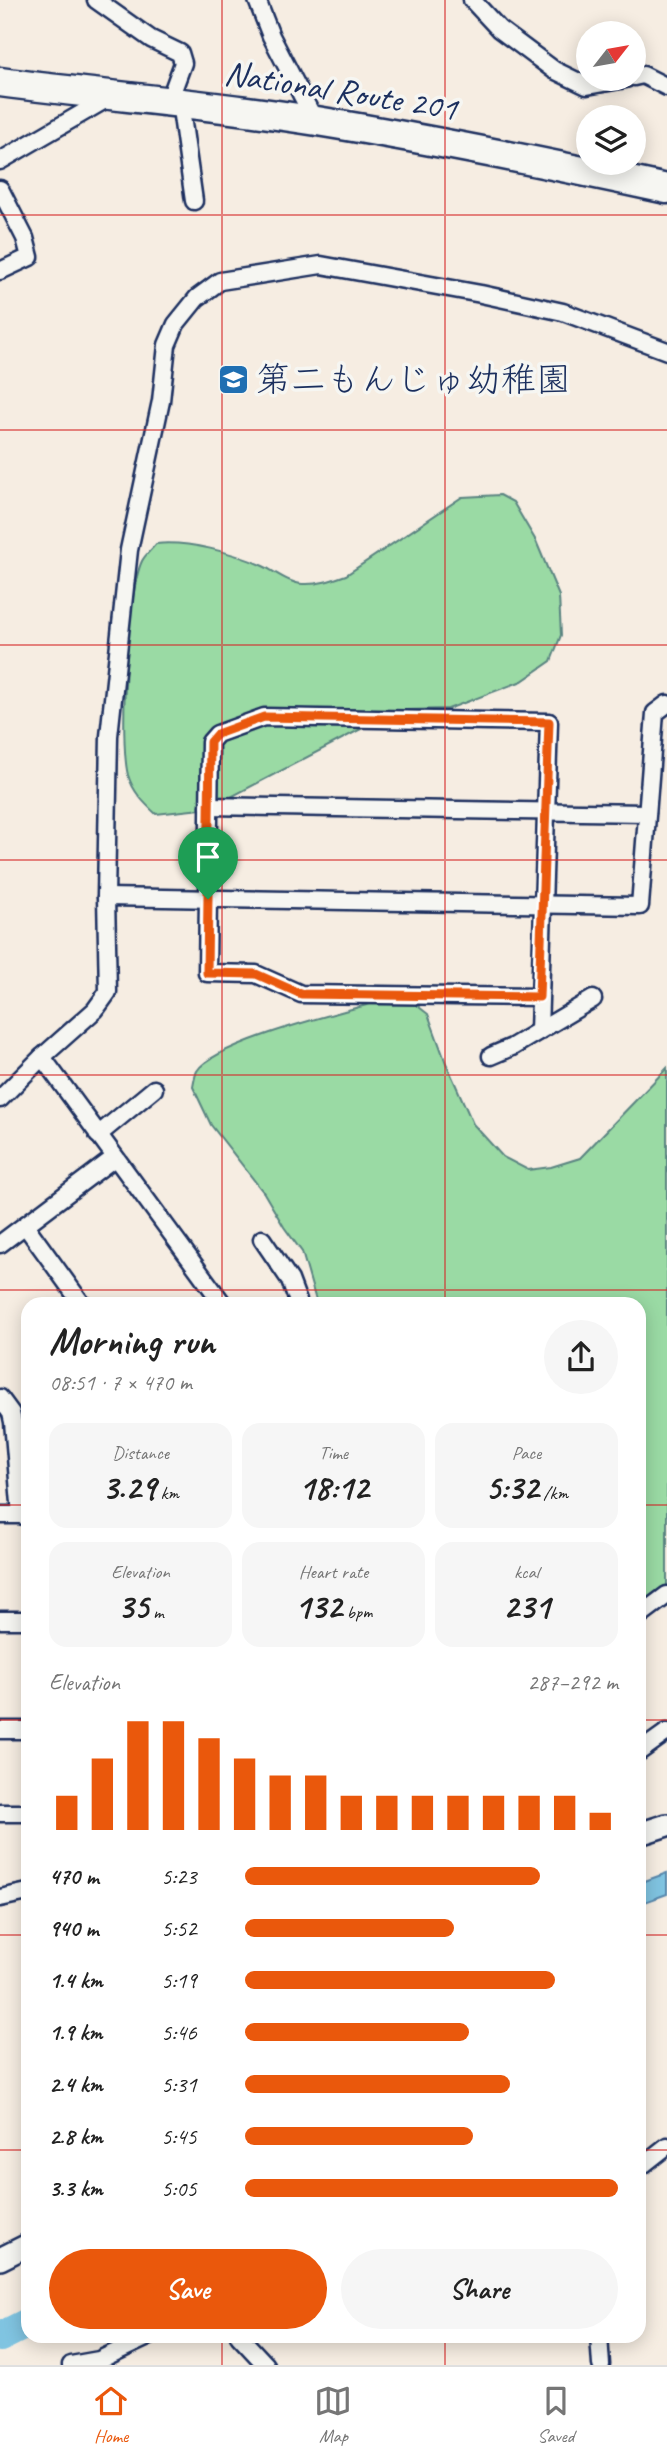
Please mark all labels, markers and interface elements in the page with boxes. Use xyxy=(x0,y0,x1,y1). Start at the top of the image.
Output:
north arrow xyxy=(576,21,646,91)
map controls xyxy=(576,21,646,175)
street label: National Route 201 xyxy=(222,50,463,131)
button: layers xyxy=(576,105,646,175)
place label: 第二もんじゅ幼稚園 xyxy=(256,357,571,402)
school or university icon: 第二もんじゅ幼稚園 xyxy=(216,362,250,396)
pin xyxy=(178,827,238,899)
icon: arrive xyxy=(189,838,227,876)
text: Morning run xyxy=(49,1318,215,1365)
button: share xyxy=(544,1320,618,1394)
text: 08:51 · 7 × 470 m xyxy=(49,1368,192,1397)
text: Distance xyxy=(112,1441,169,1465)
text: Time xyxy=(319,1441,348,1465)
text: Pace xyxy=(512,1441,541,1465)
text: 3.29 xyxy=(102,1465,156,1510)
text: 18:12 xyxy=(299,1465,368,1510)
text: 5:32 xyxy=(485,1465,539,1510)
text: km xyxy=(156,1481,179,1505)
text: /km xyxy=(539,1481,568,1505)
text: Elevation xyxy=(111,1560,170,1584)
text: Heart rate xyxy=(299,1560,368,1584)
text: kcal xyxy=(514,1560,539,1584)
text: 35 xyxy=(117,1584,148,1629)
text: 132 xyxy=(295,1584,342,1629)
text: 231 xyxy=(503,1584,550,1629)
text: m xyxy=(148,1600,164,1624)
text: bpm xyxy=(342,1600,372,1624)
text: Elevation xyxy=(49,1668,120,1697)
text: 287–292 m xyxy=(527,1668,618,1697)
text: 470 m xyxy=(49,1862,99,1891)
text: 5:23 xyxy=(161,1862,197,1891)
text: 940 m xyxy=(49,1914,98,1943)
text: 5:52 xyxy=(161,1914,197,1943)
text: 1.4 km xyxy=(49,1966,103,1995)
text: 5:19 xyxy=(161,1966,197,1995)
text: 1.9 km xyxy=(49,2018,102,2047)
text: 5:46 xyxy=(161,2018,197,2047)
text: 2.4 km xyxy=(49,2070,103,2099)
text: 5:31 xyxy=(161,2070,197,2099)
text: 2.8 km xyxy=(49,2122,103,2151)
text: 5:45 xyxy=(161,2122,197,2151)
text: 3.3 km xyxy=(49,2174,103,2203)
text: 5:05 xyxy=(161,2174,197,2203)
button: Save xyxy=(49,2249,327,2329)
button: Share xyxy=(341,2249,618,2329)
tab: Home xyxy=(92,2382,130,2448)
tab: Map xyxy=(314,2382,352,2448)
tab: Saved xyxy=(537,2382,575,2448)

